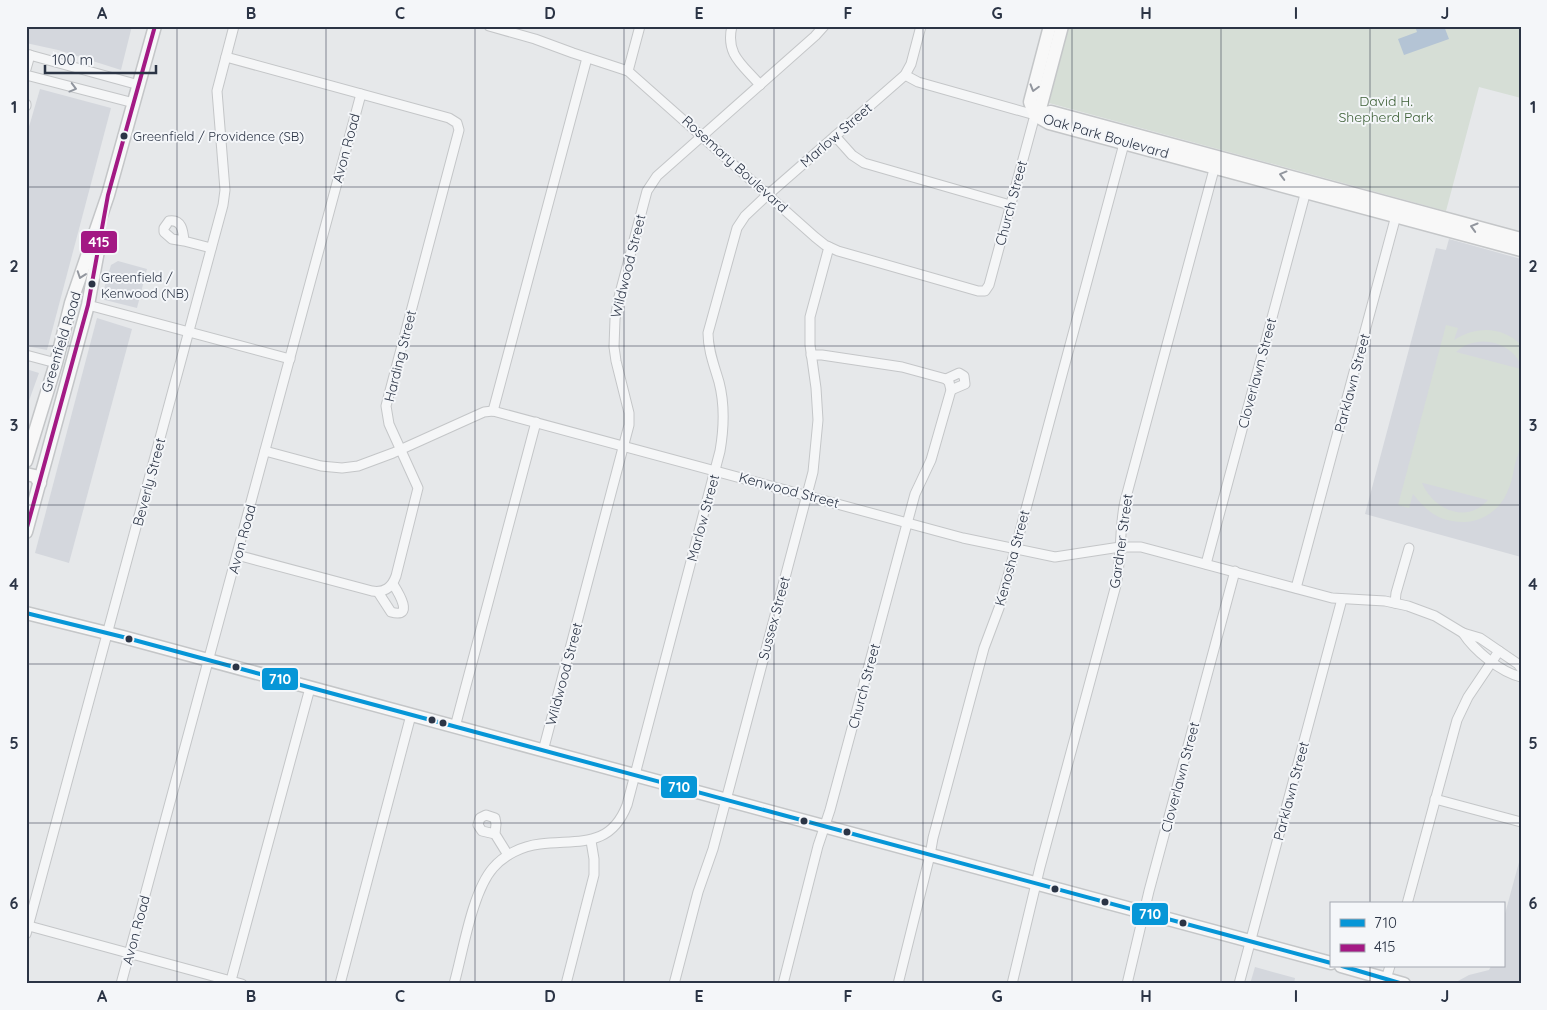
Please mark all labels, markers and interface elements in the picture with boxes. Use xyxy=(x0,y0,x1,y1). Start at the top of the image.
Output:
text: A xyxy=(97,3,108,23)
text: B xyxy=(246,3,256,23)
text: C xyxy=(395,3,405,23)
text: D xyxy=(544,3,556,23)
text: E xyxy=(694,3,704,23)
text: F xyxy=(844,3,853,23)
text: G xyxy=(991,3,1003,23)
text: H xyxy=(1140,3,1152,23)
text: I xyxy=(1294,3,1298,23)
text: J xyxy=(1441,3,1449,23)
scale bar xyxy=(45,42,156,74)
text: 100 m xyxy=(52,50,93,69)
one-way arrow xyxy=(69,82,78,93)
one-way arrow xyxy=(1029,83,1040,92)
park label: David H. Shepherd Park xyxy=(1338,92,1434,126)
text: 1 xyxy=(11,97,17,117)
text: 1 xyxy=(1530,97,1536,117)
street label: Marlow Street xyxy=(796,99,876,171)
street label: Oak Park Boulevard xyxy=(1041,109,1171,163)
street label: Avon Road xyxy=(328,111,364,185)
street label: Rosemary Boulevard xyxy=(678,112,792,216)
place label: Greenfield / Providence (SB) xyxy=(133,128,304,144)
marker: Greenfield / Providence (SB) xyxy=(119,131,129,141)
street label: Church Street xyxy=(991,158,1031,248)
one-way arrow xyxy=(1280,170,1288,180)
street label: Wildwood Street xyxy=(606,212,650,320)
one-way arrow xyxy=(1470,222,1478,232)
line badge: 415 xyxy=(80,230,118,254)
text: 415 xyxy=(88,233,110,251)
text: 2 xyxy=(9,256,19,276)
text: 2 xyxy=(1528,256,1538,276)
place label: Greenfield / Kenwood (NB) xyxy=(101,269,189,301)
one-way arrow xyxy=(77,270,87,278)
marker: Greenfield / Kenwood (NB) xyxy=(87,279,97,289)
street label: Greenfield Road xyxy=(37,289,85,395)
street label: Harding Street xyxy=(380,308,420,404)
street label: Cloverlawn Street xyxy=(1234,316,1280,430)
street label: Parklawn Street xyxy=(1330,331,1374,435)
text: 3 xyxy=(10,415,18,435)
text: 3 xyxy=(1529,415,1537,435)
street label: Beverly Street xyxy=(129,436,169,528)
street label: Kenwood Street xyxy=(737,468,841,512)
street label: Marlow Street xyxy=(683,472,723,564)
street label: Gardner Street xyxy=(1105,492,1137,590)
street label: Avon Road xyxy=(224,502,260,576)
street label: Kenosha Street xyxy=(991,508,1034,608)
text: 4 xyxy=(9,574,19,594)
street label: Sussex Street xyxy=(754,574,794,662)
text: 4 xyxy=(1528,574,1538,594)
street label: Wildwood Street xyxy=(542,620,586,728)
unlabelled marker xyxy=(124,634,134,644)
street label: Church Street xyxy=(844,641,884,731)
unlabelled marker xyxy=(231,662,241,672)
line badge: 710 xyxy=(261,667,299,691)
text: 710 xyxy=(269,670,292,688)
unlabelled marker xyxy=(427,715,437,725)
unlabelled marker xyxy=(438,718,448,728)
street label: Cloverlawn Street xyxy=(1157,720,1203,834)
text: 5 xyxy=(9,733,19,753)
text: 5 xyxy=(1528,733,1538,753)
street label: Parklawn Street xyxy=(1269,739,1313,843)
line badge: 710 xyxy=(660,775,698,799)
text: 710 xyxy=(668,778,691,796)
unlabelled marker xyxy=(799,816,809,826)
unlabelled marker xyxy=(842,827,852,837)
unlabelled marker xyxy=(1050,884,1060,894)
text: 6 xyxy=(10,893,19,913)
street label: Avon Road xyxy=(118,893,154,967)
text: 6 xyxy=(1529,893,1538,913)
unlabelled marker xyxy=(1100,897,1110,907)
line badge: 710 xyxy=(1131,902,1169,926)
legend xyxy=(1330,902,1504,968)
text: 710 xyxy=(1139,905,1162,923)
text: 710 xyxy=(1374,913,1397,932)
unlabelled marker xyxy=(1178,918,1188,928)
text: 415 xyxy=(1374,937,1396,956)
text: A xyxy=(97,986,108,1006)
text: B xyxy=(246,986,256,1006)
text: C xyxy=(395,986,405,1006)
text: D xyxy=(544,986,556,1006)
text: E xyxy=(694,986,704,1006)
text: F xyxy=(844,986,853,1006)
text: G xyxy=(991,986,1003,1006)
text: H xyxy=(1140,986,1152,1006)
text: I xyxy=(1294,986,1298,1006)
text: J xyxy=(1441,986,1449,1006)

